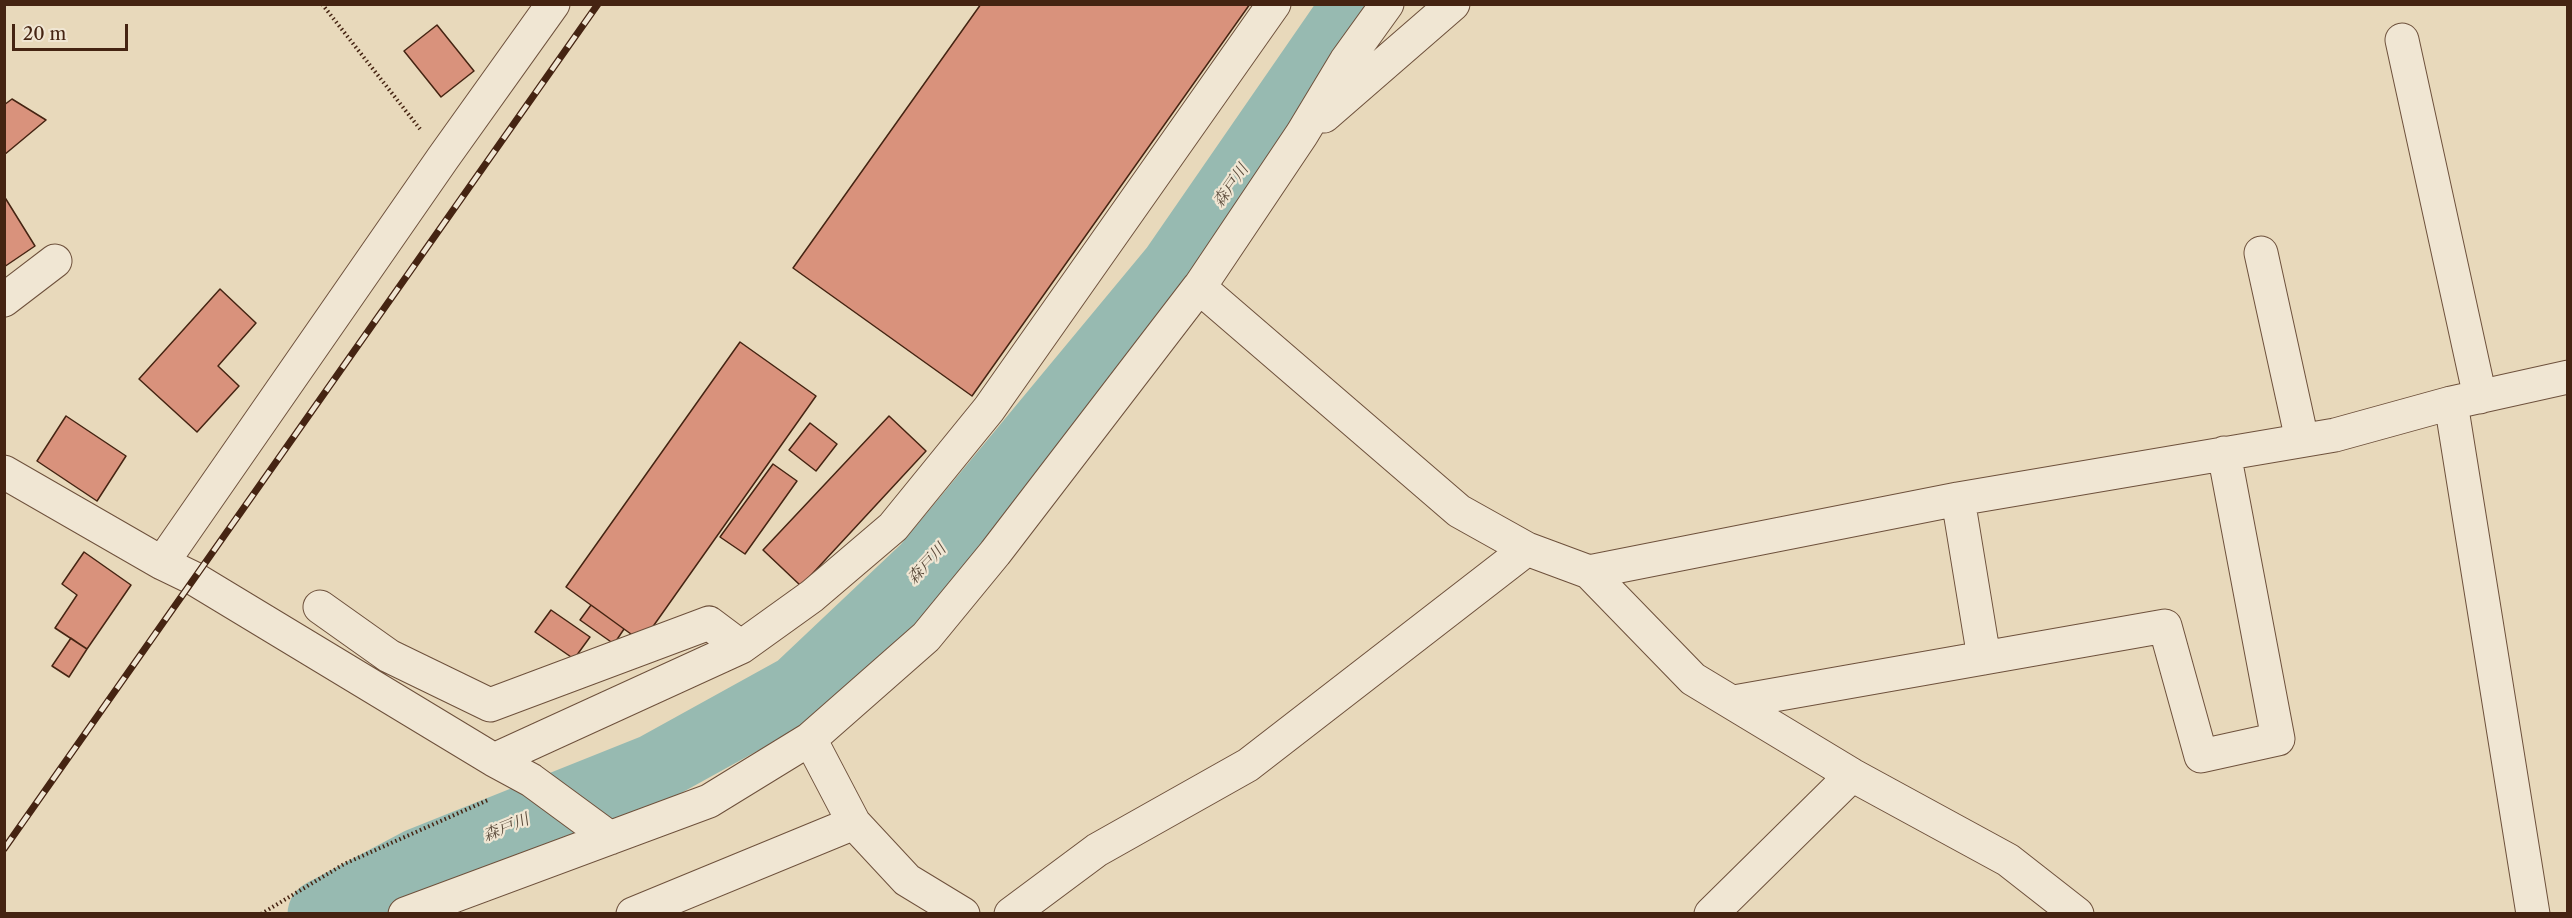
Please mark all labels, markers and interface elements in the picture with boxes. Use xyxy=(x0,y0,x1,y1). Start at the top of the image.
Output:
scale bar xyxy=(15,12,130,50)
text: 20 m xyxy=(23,23,66,45)
water label: 森戸川 xyxy=(1209,161,1253,211)
water label: 森戸川 xyxy=(904,540,950,588)
water label: 森戸川 xyxy=(480,810,532,846)

